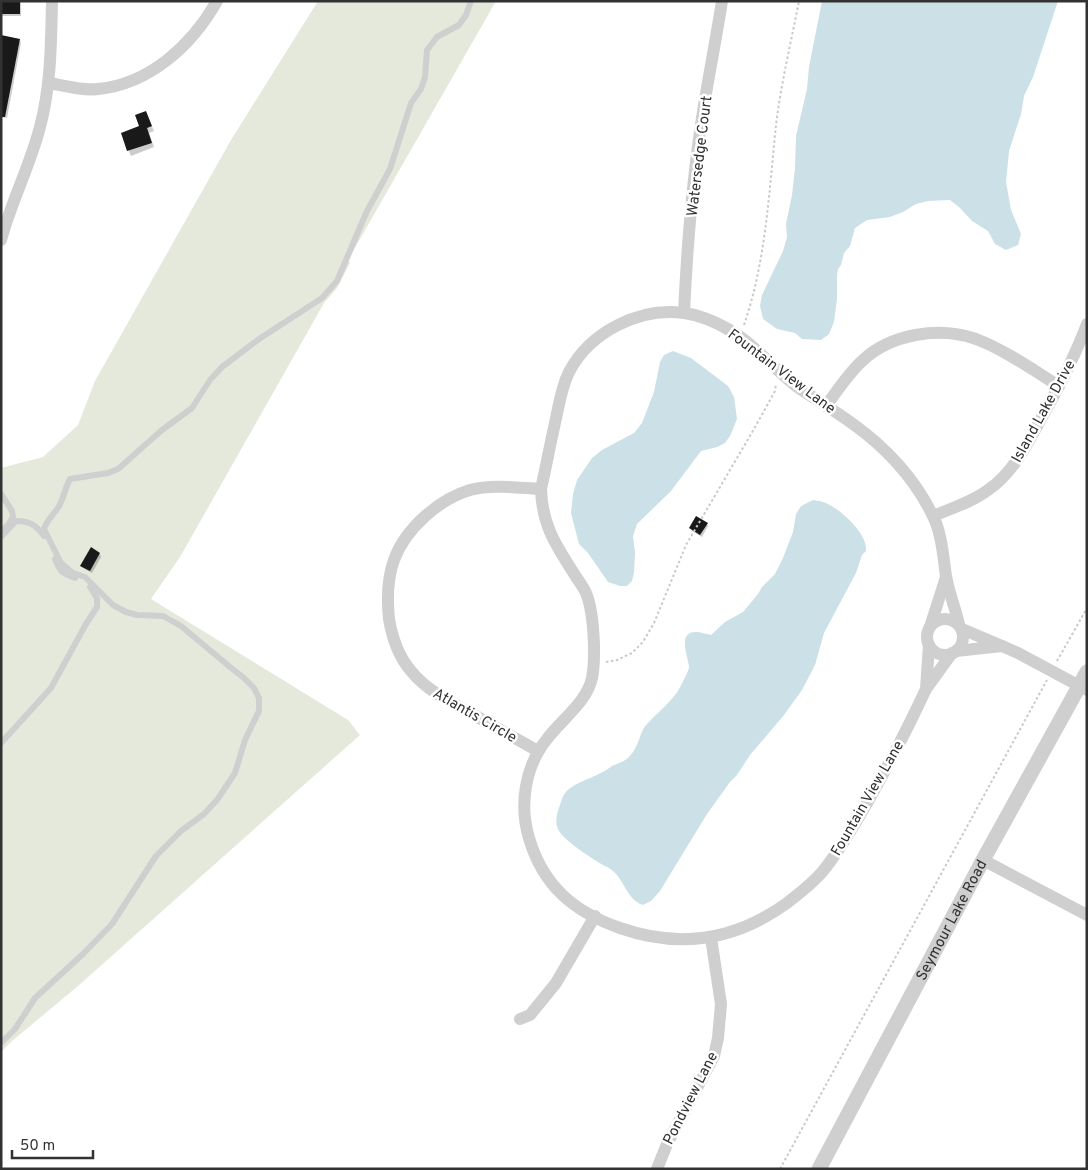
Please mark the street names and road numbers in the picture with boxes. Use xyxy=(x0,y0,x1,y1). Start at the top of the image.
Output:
street label: Watersedge Court xyxy=(684,95,717,218)
street label: Fountain View Lane xyxy=(723,326,839,419)
street label: Island Lake Drive xyxy=(1008,357,1080,466)
street label: Atlantis Circle xyxy=(429,685,520,748)
street label: Fountain View Lane xyxy=(828,738,909,860)
street label: Seymour Lake Road xyxy=(913,857,992,984)
street label: Pondview Lane xyxy=(660,1049,723,1148)

